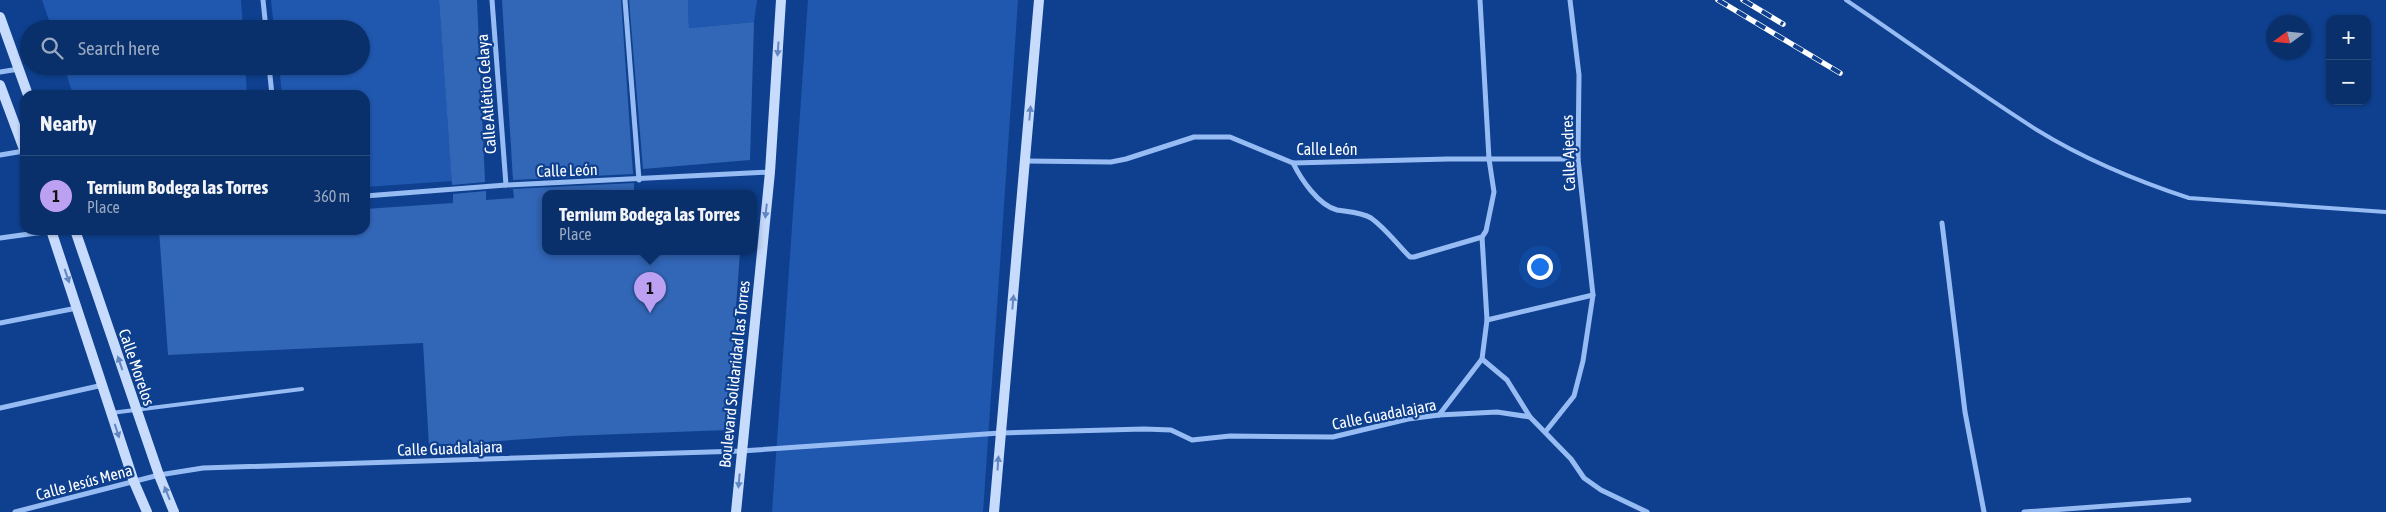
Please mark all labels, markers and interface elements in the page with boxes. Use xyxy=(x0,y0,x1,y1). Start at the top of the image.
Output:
north arrow xyxy=(2266,15,2311,60)
map controls xyxy=(2326,15,2371,105)
button: + xyxy=(2326,15,2371,60)
search box xyxy=(20,20,370,75)
street label: Calle Atlético Celaya xyxy=(473,33,500,155)
icon: search xyxy=(38,34,66,62)
text: Search here xyxy=(78,37,160,59)
one-way arrow xyxy=(774,41,782,57)
button: − xyxy=(2326,60,2371,105)
one-way arrow xyxy=(1027,104,1035,120)
text: Nearby xyxy=(40,111,96,135)
street label: Calle Ajedres xyxy=(1558,114,1579,191)
street label: Calle León xyxy=(1296,140,1358,158)
street label: Calle León xyxy=(536,160,598,180)
text: Ternium Bodega las Torres xyxy=(87,176,268,198)
text: 1 xyxy=(52,187,60,205)
text: 360 m xyxy=(314,187,350,205)
popup xyxy=(542,190,757,255)
text: Place xyxy=(87,198,120,216)
text: Ternium Bodega las Torres xyxy=(559,203,740,225)
one-way arrow xyxy=(762,203,770,219)
text: Place xyxy=(559,225,592,243)
your location xyxy=(1527,254,1553,280)
one-way arrow xyxy=(63,269,71,284)
pin: 1 xyxy=(634,272,666,313)
street label: Boulevard Solidaridad las Torres xyxy=(715,279,753,469)
one-way arrow xyxy=(1009,293,1017,309)
street label: Calle Morelos xyxy=(115,326,159,408)
one-way arrow xyxy=(116,355,124,370)
street label: Calle Guadalajara xyxy=(1330,395,1438,434)
one-way arrow xyxy=(114,423,122,438)
street label: Calle Guadalajara xyxy=(397,437,503,460)
one-way arrow xyxy=(994,455,1002,471)
street label: Calle Jesús Mena xyxy=(34,460,134,504)
one-way arrow xyxy=(734,474,742,490)
one-way arrow xyxy=(162,486,170,501)

